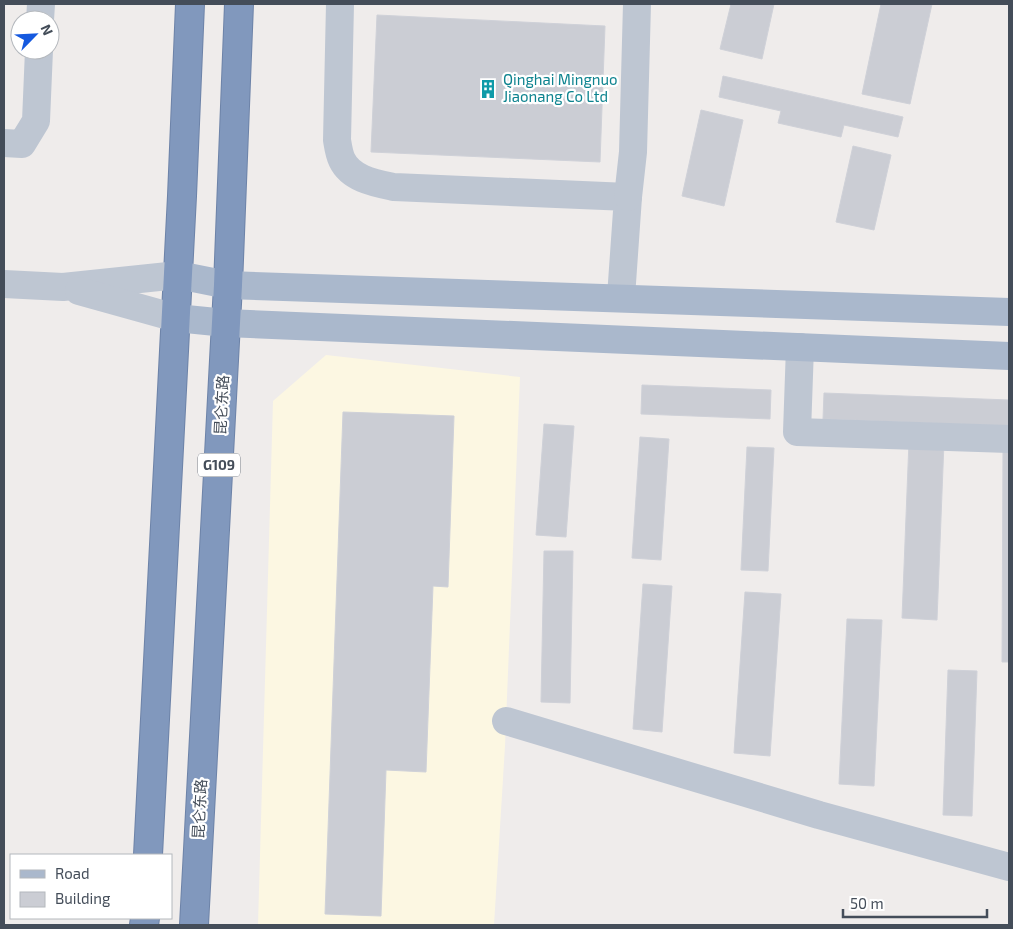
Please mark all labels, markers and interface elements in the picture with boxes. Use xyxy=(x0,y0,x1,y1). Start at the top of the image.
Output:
north arrow xyxy=(10,10,60,60)
text: N xyxy=(38,21,57,38)
place label: Qinghai Mingnuo Jiaonang Co Ltd xyxy=(503,70,618,105)
building icon: Qinghai Mingnuo Jiaonang Co Ltd xyxy=(477,78,499,100)
street label: 昆仑东路 xyxy=(210,375,232,435)
road number: G109 xyxy=(198,454,240,476)
street label: 昆仑东路 xyxy=(188,779,210,839)
legend xyxy=(10,854,172,919)
text: Road xyxy=(55,864,90,882)
scale bar xyxy=(843,886,987,918)
text: Building xyxy=(55,889,111,907)
text: 50 m xyxy=(850,894,884,912)

